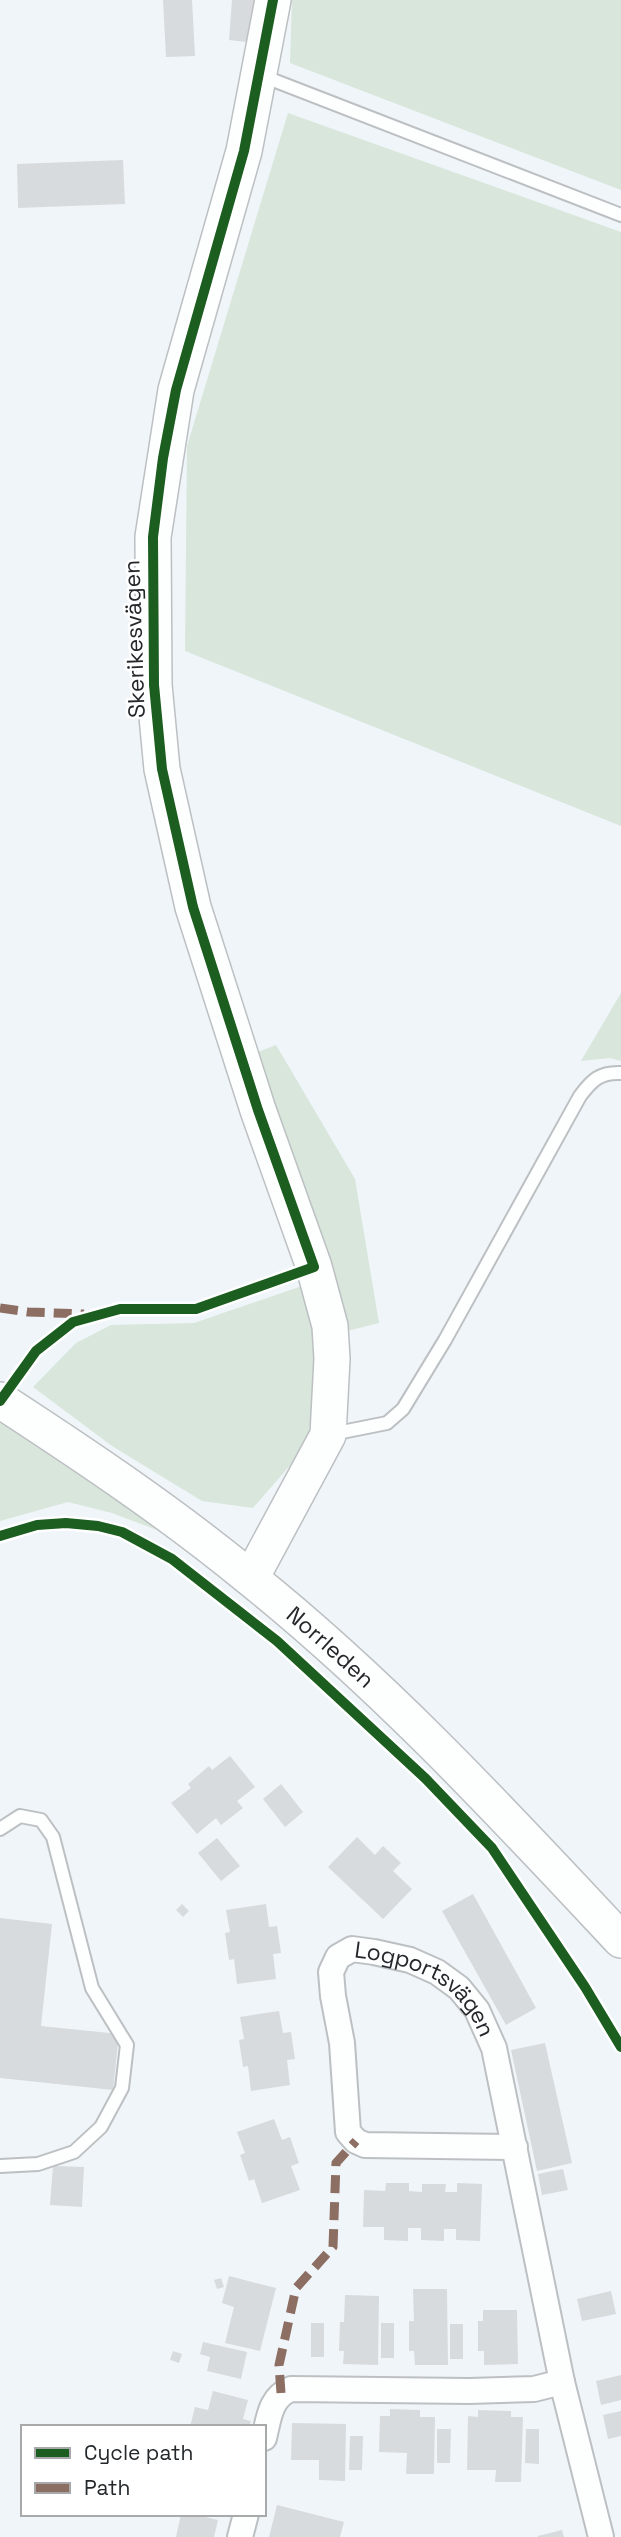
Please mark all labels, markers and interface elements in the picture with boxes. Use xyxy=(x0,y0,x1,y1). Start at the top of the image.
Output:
street label: Skerikesvägen xyxy=(116,559,152,719)
street label: Norrleden xyxy=(280,1599,381,1694)
street label: Logportsvägen xyxy=(353,1935,502,2041)
legend xyxy=(21,2425,266,2516)
text: Cycle path xyxy=(84,2439,193,2466)
text: Path xyxy=(84,2474,130,2501)

